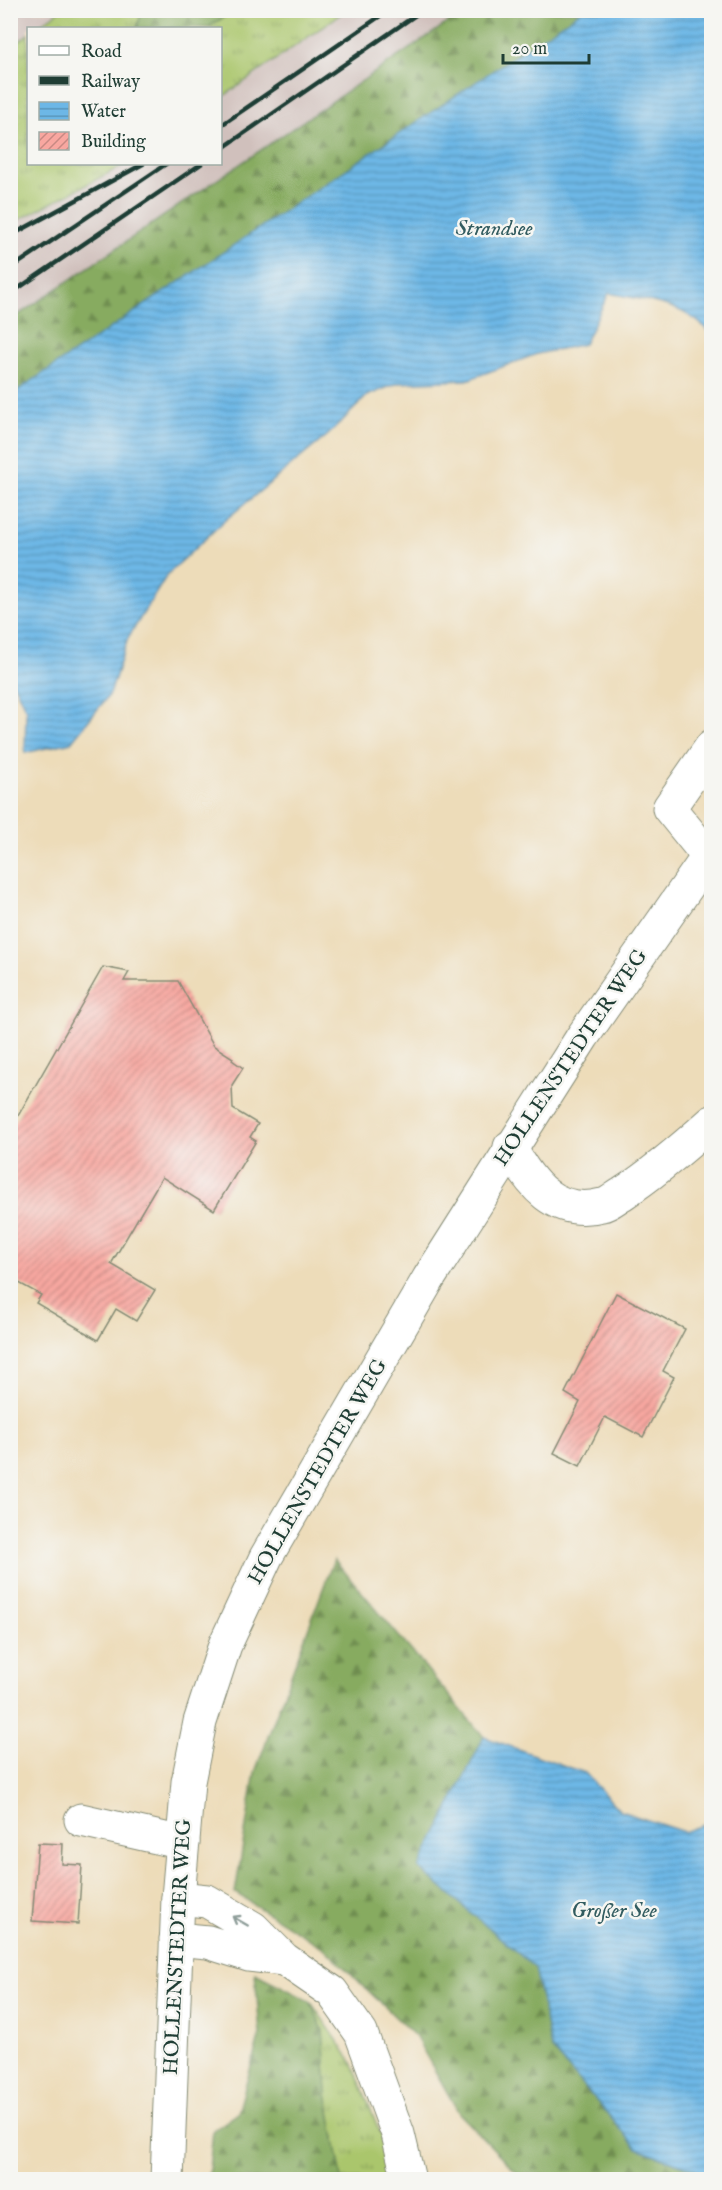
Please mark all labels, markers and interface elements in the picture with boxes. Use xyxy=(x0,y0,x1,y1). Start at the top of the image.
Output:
legend xyxy=(27,27,222,165)
scale bar xyxy=(503,27,588,65)
text: 20 m xyxy=(512,38,547,61)
text: Road xyxy=(81,41,122,64)
text: Railway xyxy=(81,71,140,94)
text: Water xyxy=(81,101,126,124)
text: Building xyxy=(81,131,146,154)
water label: Strandsee xyxy=(455,215,533,243)
street label: HOLLENSTEDTER WEG xyxy=(488,944,654,1172)
street label: HOLLENSTEDTER WEG xyxy=(242,1354,394,1590)
street label: HOLLENSTEDTER WEG xyxy=(158,1818,198,2076)
water label: Großer See xyxy=(571,1897,658,1925)
one-way arrow xyxy=(232,1914,249,1926)

